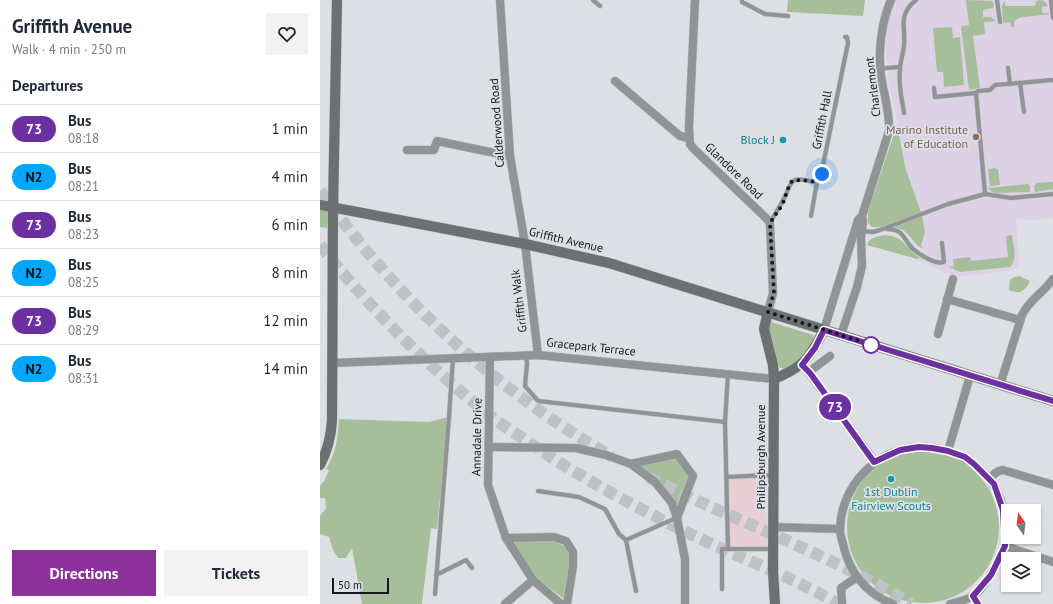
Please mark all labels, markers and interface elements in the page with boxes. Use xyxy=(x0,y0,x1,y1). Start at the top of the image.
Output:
button: heart xyxy=(266,13,308,55)
text: Griffith Avenue xyxy=(12,14,132,38)
text: Walk · 4 min · 250 m xyxy=(12,41,126,58)
street label: Charlemont xyxy=(861,56,884,118)
text: Departures xyxy=(12,76,83,95)
street label: Calderwood Road xyxy=(486,78,507,168)
street label: Griffith Hall xyxy=(808,89,835,151)
text: Bus xyxy=(68,111,91,130)
text: 1 min xyxy=(271,119,308,138)
text: 73 xyxy=(26,120,42,138)
place label: Marino Institute of Education xyxy=(886,122,968,151)
text: 08:18 xyxy=(68,130,99,147)
place label: Block J xyxy=(741,132,775,147)
marker: Marino Institute of Education xyxy=(971,132,981,142)
marker: Block J xyxy=(778,135,788,145)
street label: Glandore Road xyxy=(702,139,767,202)
text: Bus xyxy=(68,159,91,178)
your location xyxy=(812,164,832,184)
text: 4 min xyxy=(271,167,308,186)
text: N2 xyxy=(25,168,43,186)
text: 08:21 xyxy=(68,178,99,195)
text: Bus xyxy=(68,207,91,226)
text: 6 min xyxy=(271,215,308,234)
text: 73 xyxy=(26,216,42,234)
street label: Griffith Avenue xyxy=(527,224,605,255)
text: 08:23 xyxy=(68,226,99,243)
text: Bus xyxy=(68,255,91,274)
text: 8 min xyxy=(271,263,308,282)
text: N2 xyxy=(25,264,43,282)
street label: Griffith Walk xyxy=(507,269,530,333)
text: 08:25 xyxy=(68,274,99,291)
text: Bus xyxy=(68,303,91,322)
text: 12 min xyxy=(263,311,308,330)
text: 73 xyxy=(26,312,42,330)
text: 08:29 xyxy=(68,322,99,339)
street label: Gracepark Terrace xyxy=(546,334,637,359)
unlabelled marker xyxy=(862,336,880,354)
text: Bus xyxy=(68,351,91,370)
text: 14 min xyxy=(263,359,308,378)
text: N2 xyxy=(25,360,43,378)
text: 08:31 xyxy=(68,370,99,387)
line badge: 73 xyxy=(817,394,853,420)
street label: Annadale Drive xyxy=(468,398,485,476)
text: 73 xyxy=(827,398,843,416)
street label: Philipsburgh Avenue xyxy=(753,404,768,510)
marker: 1st Dublin Fairview Scouts xyxy=(886,474,896,484)
place label: 1st Dublin Fairview Scouts xyxy=(851,484,931,513)
north arrow xyxy=(1001,504,1041,544)
map controls xyxy=(1001,504,1041,592)
button: Directions xyxy=(12,550,156,596)
button: Tickets xyxy=(164,550,308,596)
button: layers xyxy=(1001,552,1041,592)
scale bar xyxy=(332,576,389,595)
text: 50 m xyxy=(338,578,362,592)

